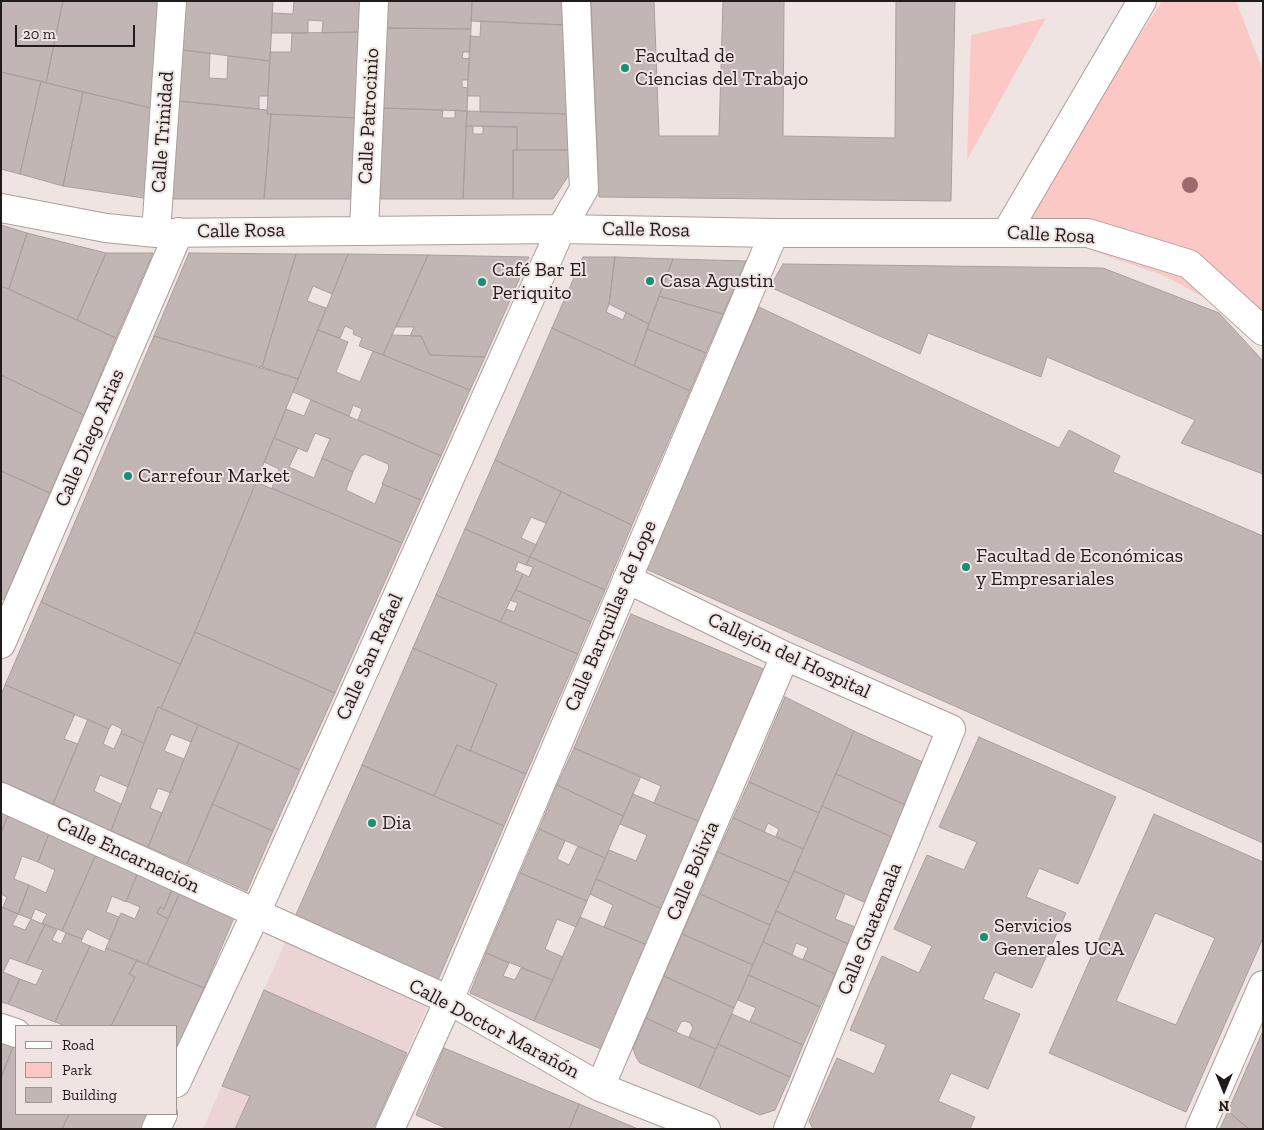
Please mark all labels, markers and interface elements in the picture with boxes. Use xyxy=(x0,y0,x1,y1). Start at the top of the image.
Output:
scale bar xyxy=(18,15,138,47)
text: 20 m xyxy=(23,25,56,43)
place label: Facultad de Ciencias del Trabajo xyxy=(635,44,808,91)
street label: Calle Patrocinio xyxy=(353,47,385,185)
marker: Facultad de Ciencias del Trabajo xyxy=(619,62,631,74)
street label: Calle Trinidad xyxy=(147,70,179,194)
street label: Calle Rosa xyxy=(602,217,690,243)
street label: Calle Rosa xyxy=(197,218,285,244)
street label: Calle Rosa xyxy=(1006,221,1096,249)
place label: Café Bar El Periquito xyxy=(492,258,587,305)
place label: Casa Agustin xyxy=(660,269,774,293)
marker: Casa Agustin xyxy=(644,275,656,287)
marker: Café Bar El Periquito xyxy=(476,276,488,288)
street label: Calle Diego Arias xyxy=(50,365,130,511)
place label: Carrefour Market xyxy=(138,464,290,488)
marker: Carrefour Market xyxy=(122,470,134,482)
street label: Calle Barquillas de Lope xyxy=(560,517,662,715)
place label: Facultad de Económicas y Empresariales xyxy=(976,544,1183,591)
marker: Facultad de Económicas y Empresariales xyxy=(960,561,972,573)
street label: Calle San Rafael xyxy=(331,590,409,724)
street label: Callejón del Hospital xyxy=(704,608,874,704)
street label: Calle Encarnación xyxy=(53,811,203,899)
place label: Dia xyxy=(382,811,411,835)
marker: Dia xyxy=(366,817,378,829)
street label: Calle Bolivia xyxy=(661,818,725,924)
street label: Calle Guatemala xyxy=(833,859,907,999)
place label: Servicios Generales UCA xyxy=(994,914,1124,961)
marker: Servicios Generales UCA xyxy=(978,931,990,943)
street label: Calle Doctor Marañón xyxy=(405,974,583,1084)
legend xyxy=(15,1025,178,1115)
text: Road xyxy=(62,1036,94,1054)
text: Park xyxy=(62,1061,92,1079)
north arrow xyxy=(1199,1065,1249,1115)
text: Building xyxy=(62,1086,117,1104)
text: N xyxy=(1219,1097,1229,1114)

